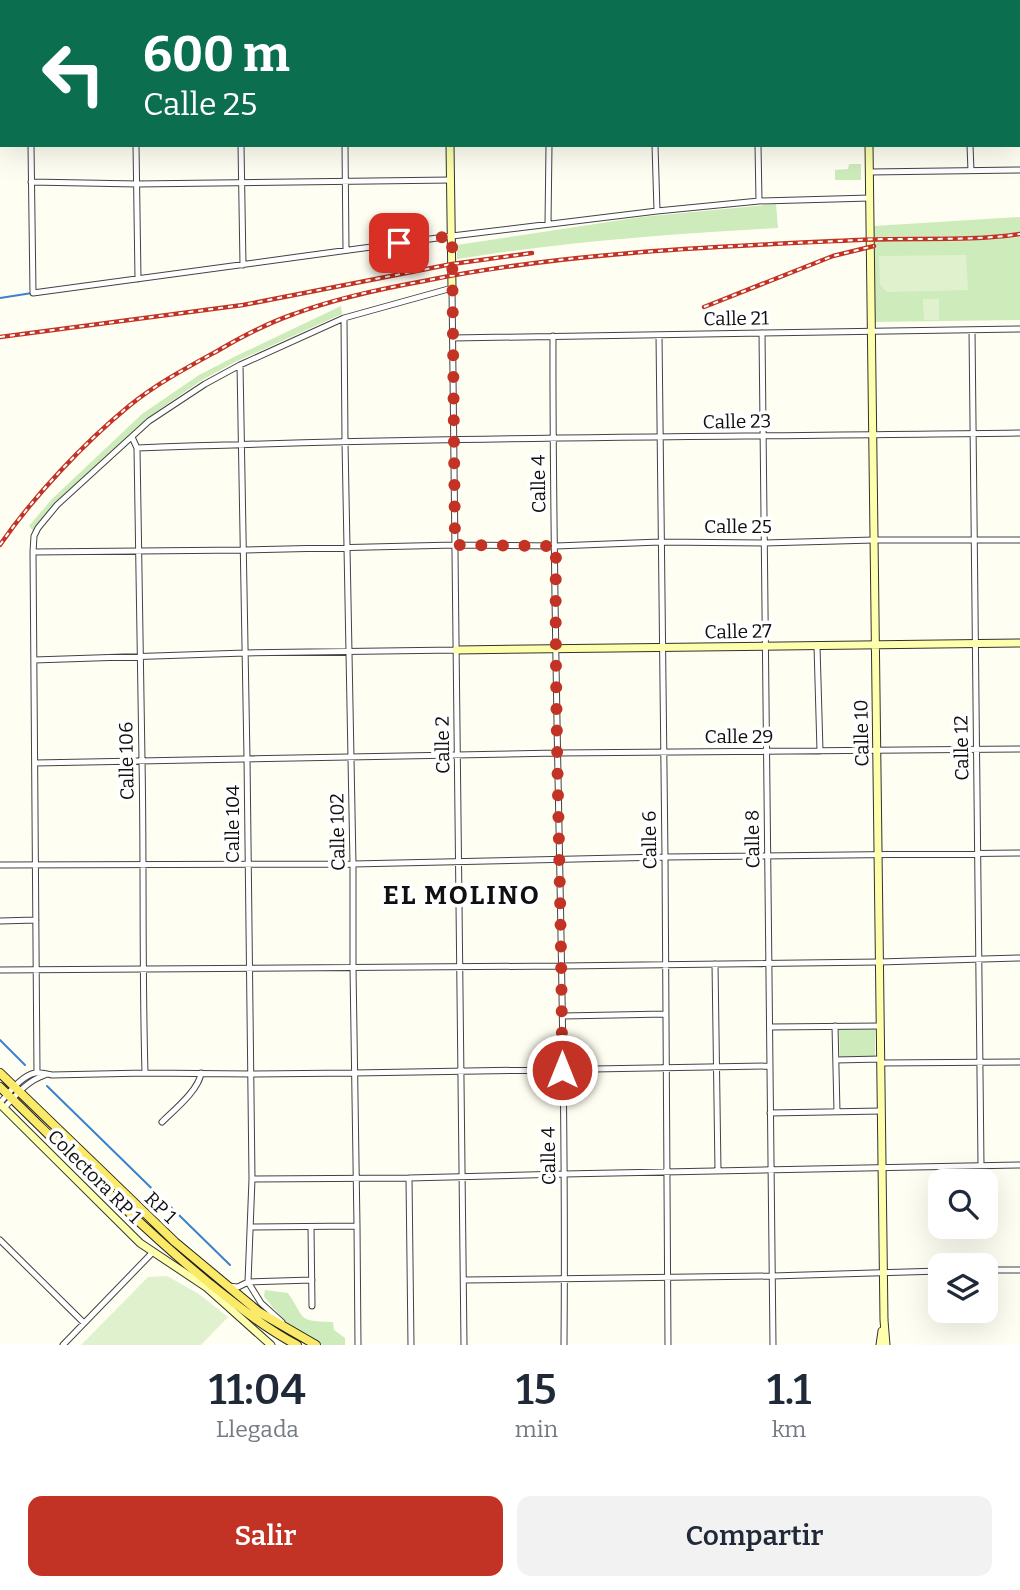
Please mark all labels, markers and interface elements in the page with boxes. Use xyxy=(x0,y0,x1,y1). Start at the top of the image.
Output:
text: 600 m xyxy=(143,25,290,84)
icon: left xyxy=(28,28,119,119)
text: Calle 25 xyxy=(143,85,257,123)
pin xyxy=(369,213,429,273)
icon: arrive xyxy=(380,224,418,262)
street label: Calle 21 xyxy=(703,306,769,331)
street label: Calle 23 xyxy=(703,409,771,434)
street label: Calle 4 xyxy=(526,455,551,513)
street label: Calle 25 xyxy=(704,515,772,538)
street label: Calle 27 xyxy=(704,619,772,644)
street label: Calle 10 xyxy=(849,699,874,767)
street label: Calle 12 xyxy=(949,715,974,781)
street label: Calle 2 xyxy=(430,716,455,774)
street label: Calle 106 xyxy=(114,722,139,800)
street label: Calle 29 xyxy=(705,725,773,748)
street label: Calle 104 xyxy=(221,785,244,863)
street label: Calle 102 xyxy=(325,793,350,871)
street label: Calle 8 xyxy=(740,809,765,869)
street label: Calle 6 xyxy=(637,811,662,869)
district label: EL MOLINO xyxy=(383,880,541,911)
position arrow xyxy=(525,1033,599,1107)
street label: Colectora RP 1 xyxy=(43,1125,146,1228)
street label: Calle 4 xyxy=(536,1127,561,1185)
map controls xyxy=(928,1169,998,1323)
button: search xyxy=(928,1169,998,1239)
street label: RP 1 xyxy=(140,1187,182,1228)
button: layers xyxy=(928,1253,998,1323)
text: 11:04 xyxy=(209,1365,306,1415)
text: 15 xyxy=(516,1365,557,1415)
text: 1.1 xyxy=(767,1365,811,1415)
text: Llegada xyxy=(216,1415,299,1443)
text: min xyxy=(515,1415,558,1443)
text: km xyxy=(772,1415,806,1443)
button: Salir xyxy=(28,1496,503,1576)
button: Compartir xyxy=(517,1496,992,1576)

